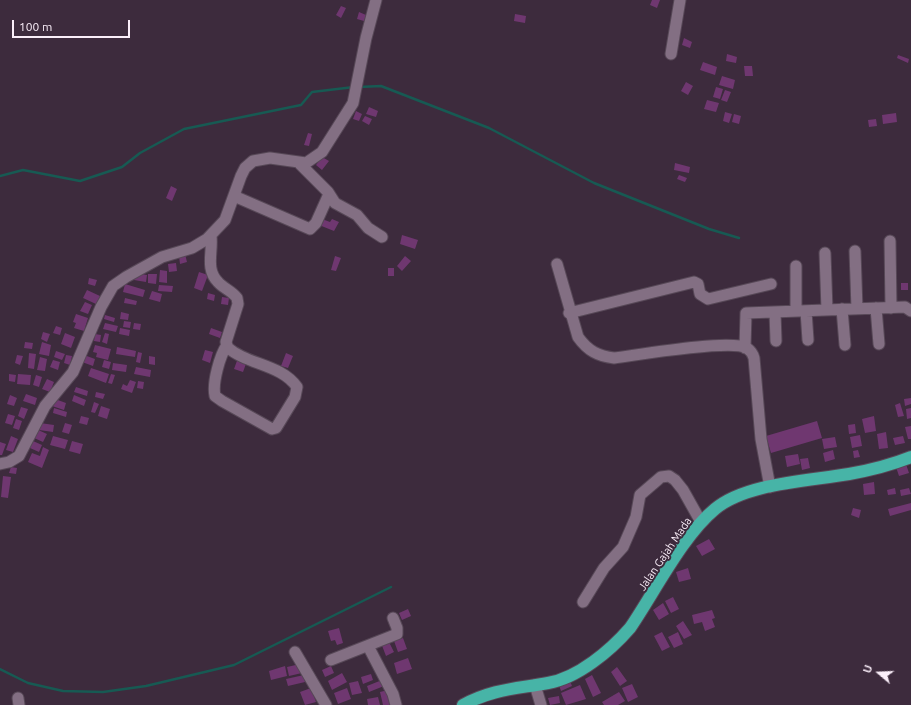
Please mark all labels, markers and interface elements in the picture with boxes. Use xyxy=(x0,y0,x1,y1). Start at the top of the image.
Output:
scale bar xyxy=(14,12,132,38)
text: 100 m xyxy=(19,20,52,33)
street label: Jalan Gajah Mada xyxy=(636,515,694,593)
north arrow xyxy=(859,653,899,693)
text: U xyxy=(861,663,875,675)

